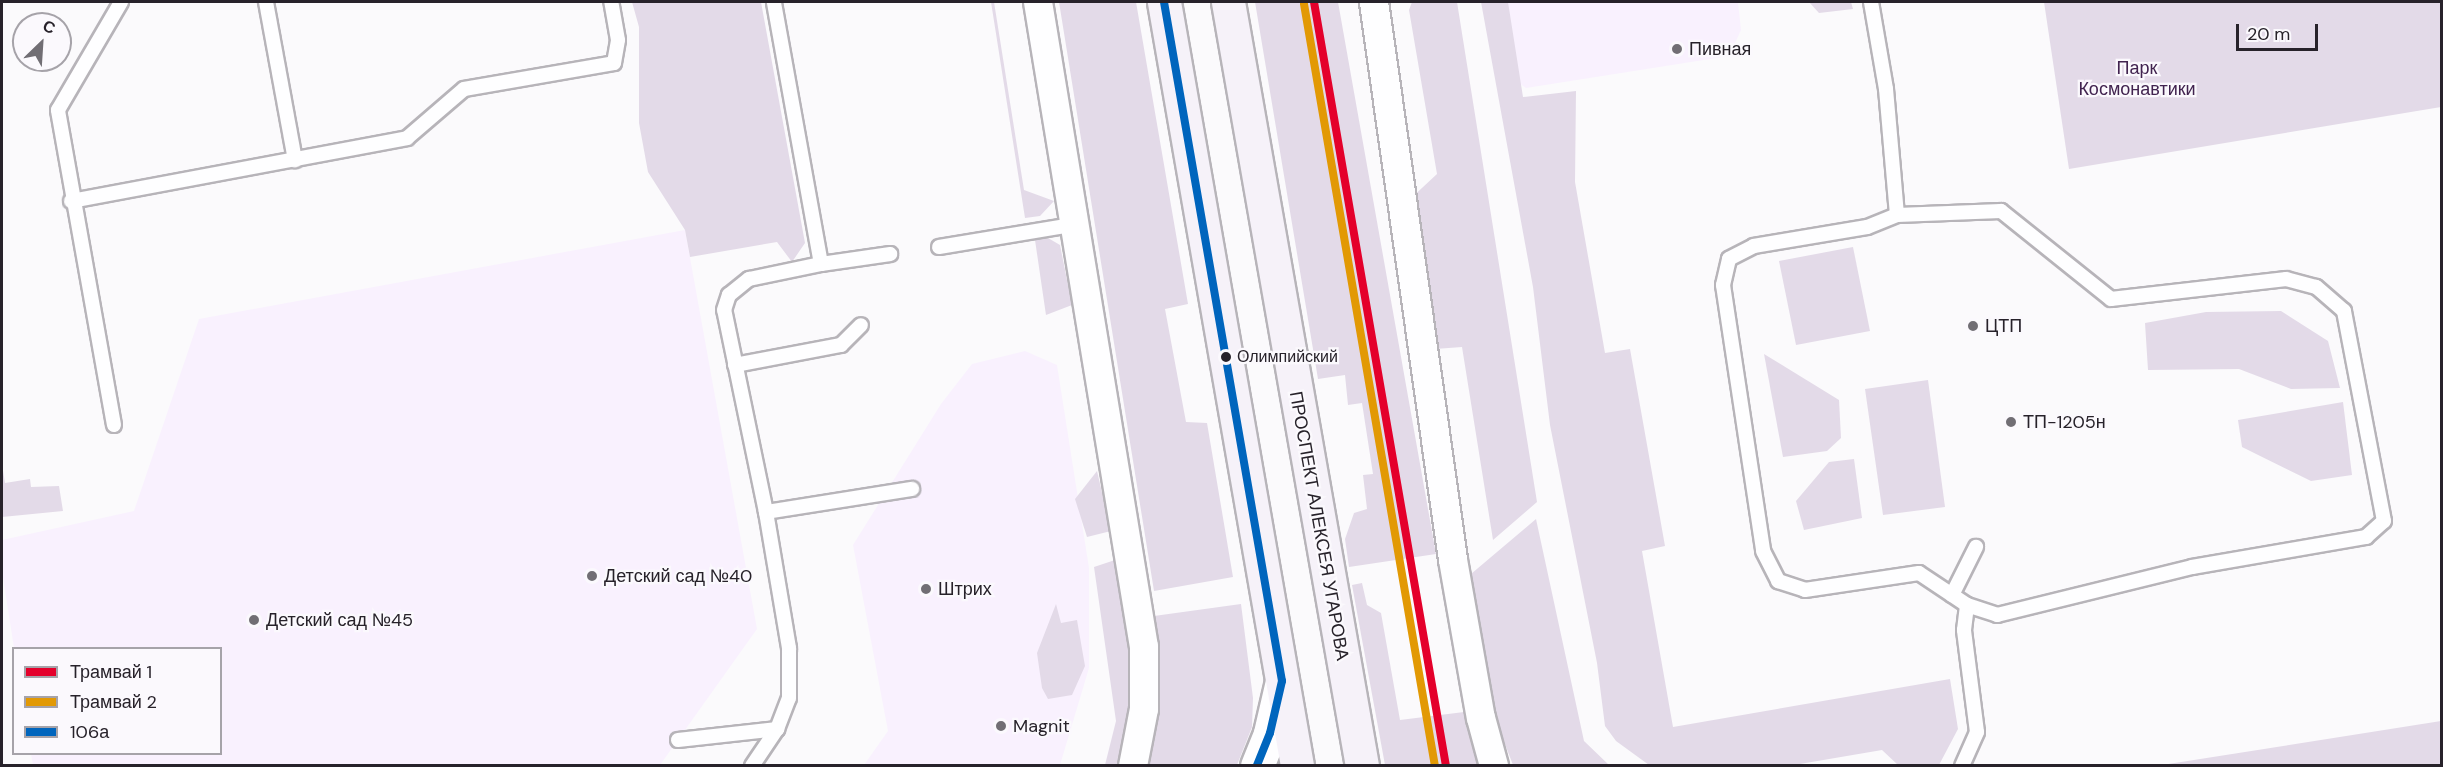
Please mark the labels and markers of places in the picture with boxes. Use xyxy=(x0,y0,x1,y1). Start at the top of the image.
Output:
place label: Пивная xyxy=(1689,38,1751,60)
marker: Пивная xyxy=(1670,42,1684,56)
place label: ЦТП xyxy=(1985,315,2022,337)
marker: ЦТП xyxy=(1966,319,1980,333)
place label: Олимпийский xyxy=(1237,347,1338,367)
marker: Олимпийский xyxy=(1220,351,1232,363)
place label: ТП-1205н xyxy=(2023,411,2106,433)
marker: ТП-1205н xyxy=(2004,415,2018,429)
place label: Детский сад №40 xyxy=(604,565,752,587)
marker: Детский сад №40 xyxy=(585,569,599,583)
place label: Штрих xyxy=(938,578,992,600)
marker: Штрих xyxy=(919,582,933,596)
place label: Детский сад №45 xyxy=(266,609,413,631)
marker: Детский сад №45 xyxy=(247,613,261,627)
place label: Magnit xyxy=(1013,715,1070,737)
marker: Magnit xyxy=(994,719,1008,733)

